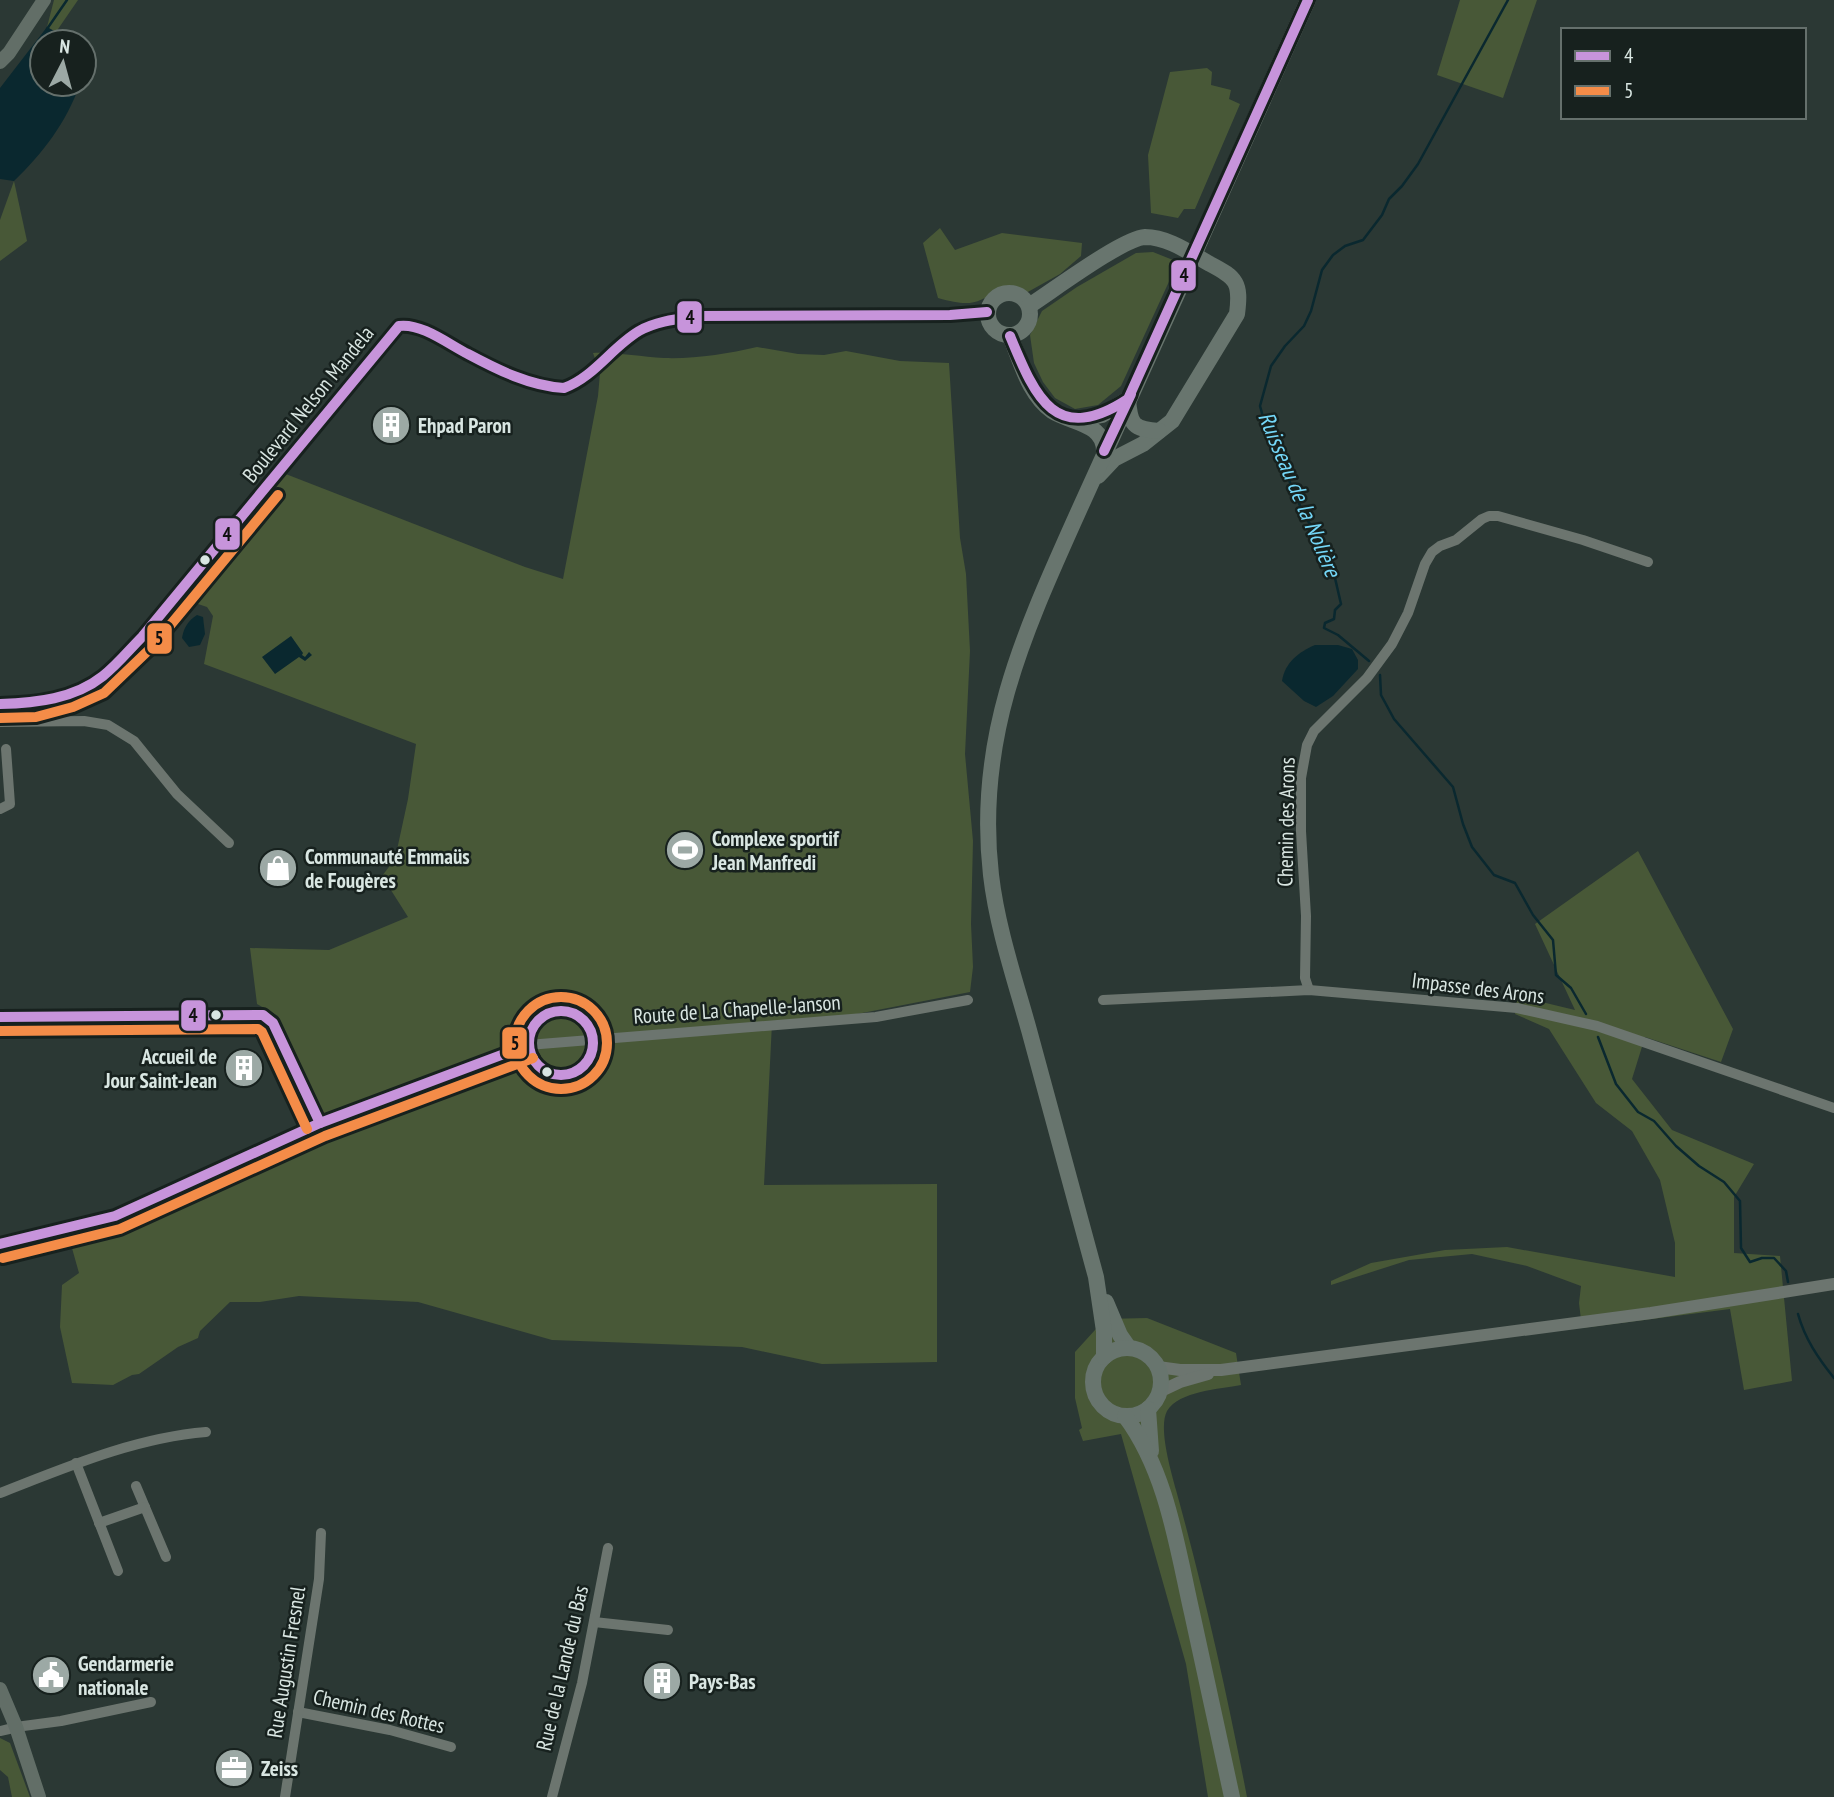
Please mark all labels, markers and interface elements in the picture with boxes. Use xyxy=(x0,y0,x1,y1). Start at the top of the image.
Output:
north arrow xyxy=(28,28,98,98)
legend xyxy=(1561,28,1806,119)
text: N xyxy=(58,34,71,59)
text: 4 xyxy=(1624,42,1634,69)
text: 5 xyxy=(1624,77,1633,104)
line badge: 4 xyxy=(1170,259,1197,292)
text: 4 xyxy=(1179,263,1189,287)
line badge: 4 xyxy=(676,300,703,334)
text: 4 xyxy=(685,305,695,329)
street label: Boulevard Nelson Mandela xyxy=(236,320,380,488)
building icon: Ehpad Paron xyxy=(370,404,412,446)
water label: Ruisseau de la Nolière xyxy=(1252,407,1348,582)
place label: Ehpad Paron xyxy=(418,412,511,439)
line badge: 4 xyxy=(214,517,241,551)
text: 4 xyxy=(222,522,232,546)
unlabelled marker xyxy=(198,553,212,567)
line badge: 5 xyxy=(146,622,173,655)
text: 5 xyxy=(154,626,164,650)
street label: Chemin des Arons xyxy=(1271,757,1301,887)
place label: Complexe sportif Jean Manfredi xyxy=(711,825,840,876)
sports icon: Complexe sportif Jean Manfredi xyxy=(664,829,706,871)
place label: Communauté Emmaüs de Fougères xyxy=(305,843,470,894)
shop icon: Communauté Emmaüs de Fougères xyxy=(257,847,299,889)
street label: Impasse des Arons xyxy=(1410,966,1546,1010)
street label: Route de La Chapelle-Janson xyxy=(633,988,841,1030)
line badge: 4 xyxy=(180,999,207,1032)
text: 4 xyxy=(188,1003,198,1027)
unlabelled marker xyxy=(209,1008,223,1022)
line badge: 5 xyxy=(501,1026,528,1060)
text: 5 xyxy=(510,1031,520,1055)
place label: Accueil de Jour Saint-Jean xyxy=(103,1043,217,1094)
building icon: Accueil de Jour Saint-Jean xyxy=(223,1047,265,1089)
unlabelled marker xyxy=(540,1065,554,1079)
street label: Rue de la Lande du Bas xyxy=(530,1583,594,1753)
street label: Rue Augustin Fresnel xyxy=(261,1584,311,1740)
place label: Gendarmerie nationale xyxy=(78,1650,174,1701)
public building icon: Gendarmerie nationale xyxy=(30,1654,72,1696)
building icon: Pays-Bas xyxy=(641,1660,683,1702)
place label: Pays-Bas xyxy=(689,1668,756,1695)
street label: Chemin des Rottes xyxy=(311,1683,447,1739)
office icon: Zeiss xyxy=(213,1747,255,1789)
place label: Zeiss xyxy=(261,1755,298,1782)

